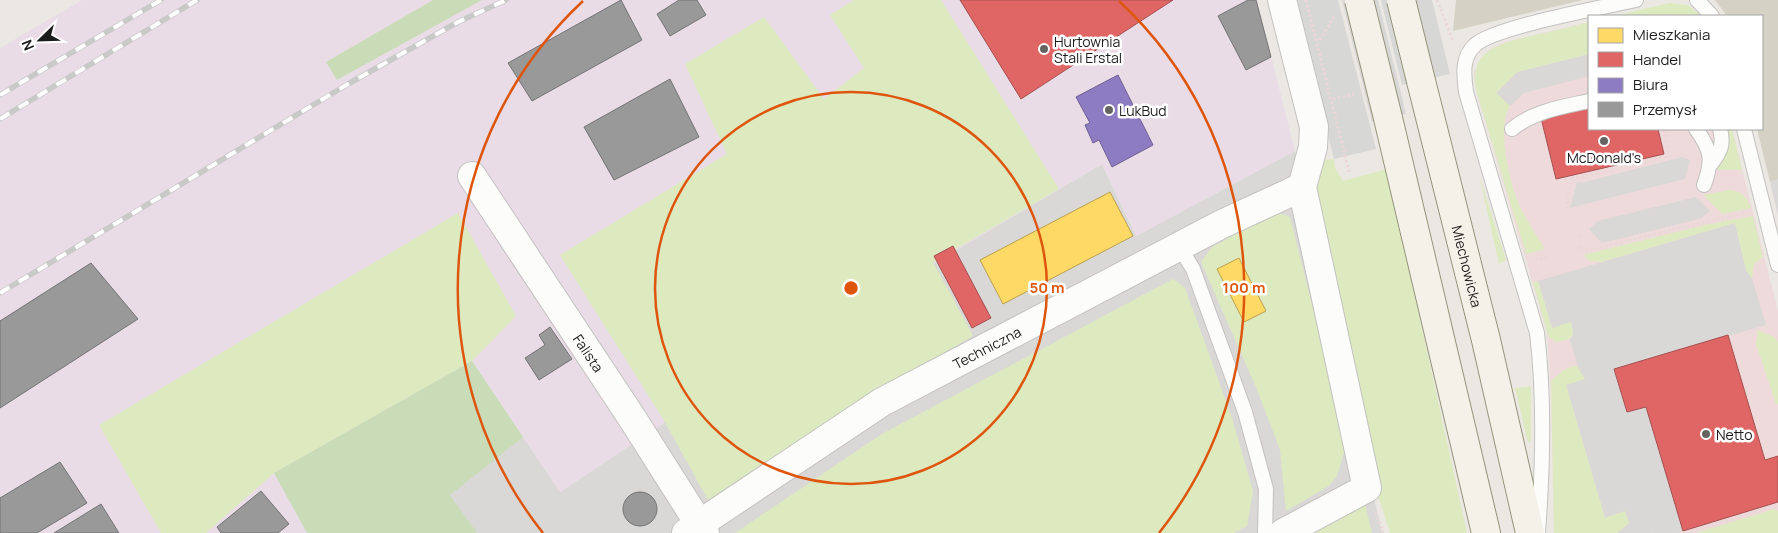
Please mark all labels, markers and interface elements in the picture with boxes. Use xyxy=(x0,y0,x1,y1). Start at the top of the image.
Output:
north arrow xyxy=(15,15,65,65)
legend xyxy=(1588,15,1763,130)
text: Mieszkania xyxy=(1633,24,1710,45)
place label: Hurtownia Stali Erstal xyxy=(1054,32,1122,67)
text: N xyxy=(17,37,38,54)
marker: Hurtownia Stali Erstal xyxy=(1038,43,1050,55)
text: Handel xyxy=(1633,49,1682,70)
text: Biura xyxy=(1633,74,1668,95)
text: Przemysł xyxy=(1633,99,1698,120)
place label: LukBud xyxy=(1119,101,1167,120)
marker: LukBud xyxy=(1103,104,1115,116)
marker: McDonald's xyxy=(1598,135,1610,147)
place label: McDonald's xyxy=(1567,148,1641,167)
street label: Miechowicka xyxy=(1448,223,1487,309)
text: 50 m xyxy=(1029,277,1065,298)
text: 100 m xyxy=(1223,277,1265,298)
centre of rings xyxy=(842,279,860,297)
street label: Techniczna xyxy=(949,321,1024,373)
street label: Falista xyxy=(569,330,608,376)
place label: Netto xyxy=(1716,425,1752,444)
marker: Netto xyxy=(1700,428,1712,440)

